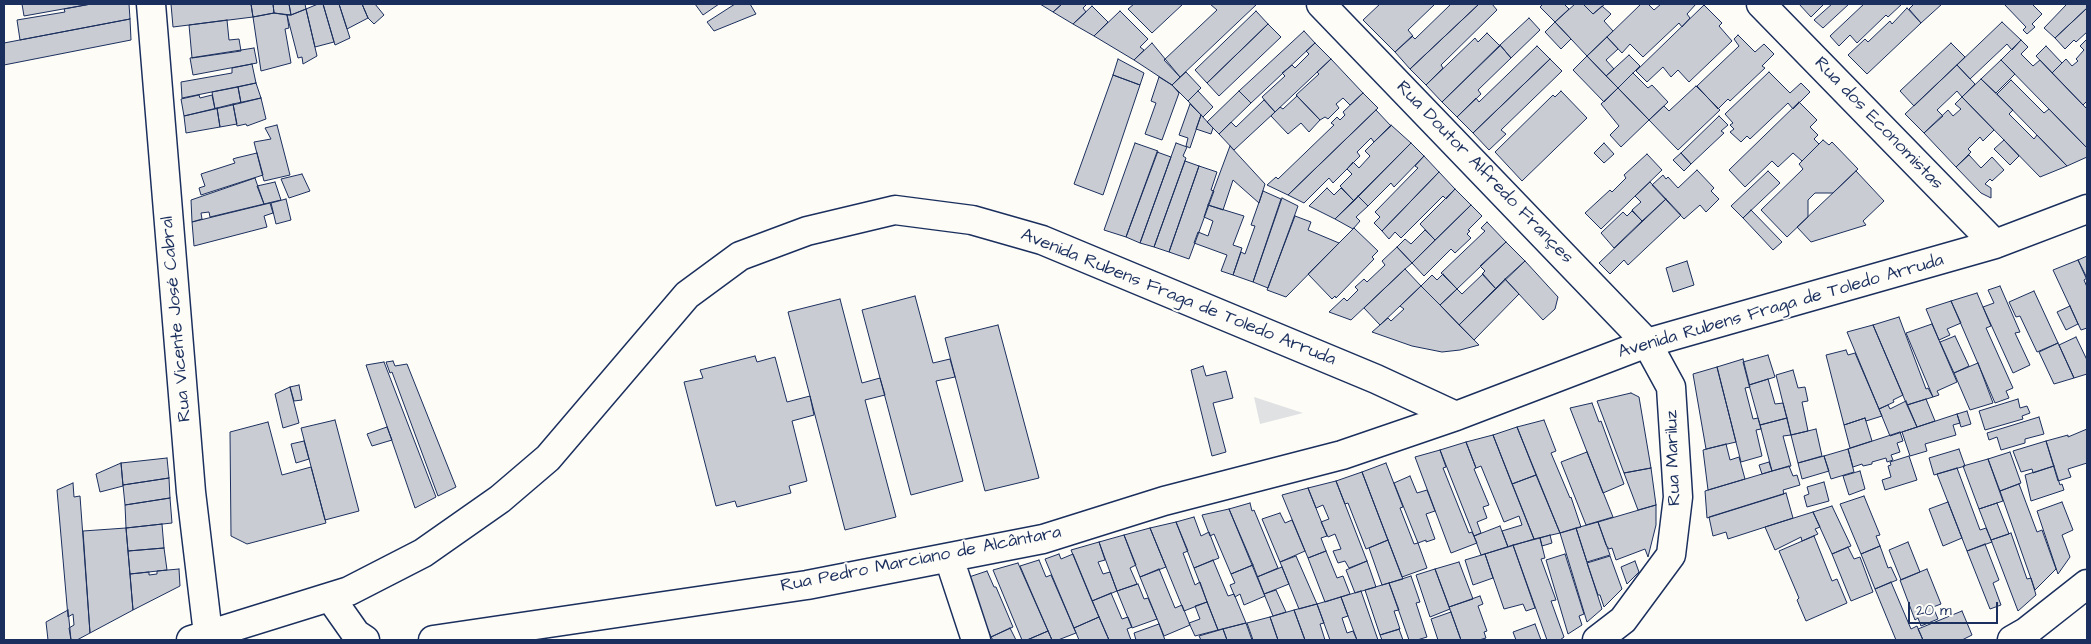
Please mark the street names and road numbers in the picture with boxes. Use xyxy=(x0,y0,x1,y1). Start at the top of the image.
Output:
street label: Rua dos Economistas xyxy=(1809,53,1947,195)
street label: Rua Doutor Alfredo Françes xyxy=(1391,77,1577,269)
street label: Rua Vicente José Cabral xyxy=(157,215,197,423)
street label: Avenida Rubens Fraga de Toledo Arruda xyxy=(1017,225,1339,371)
street label: Avenida Rubens Fraga de Toledo Arruda xyxy=(1616,250,1946,364)
street label: Rua Mariluz xyxy=(1662,410,1686,506)
street label: Rua Pedro Marciano de Alcântara xyxy=(779,522,1063,598)

